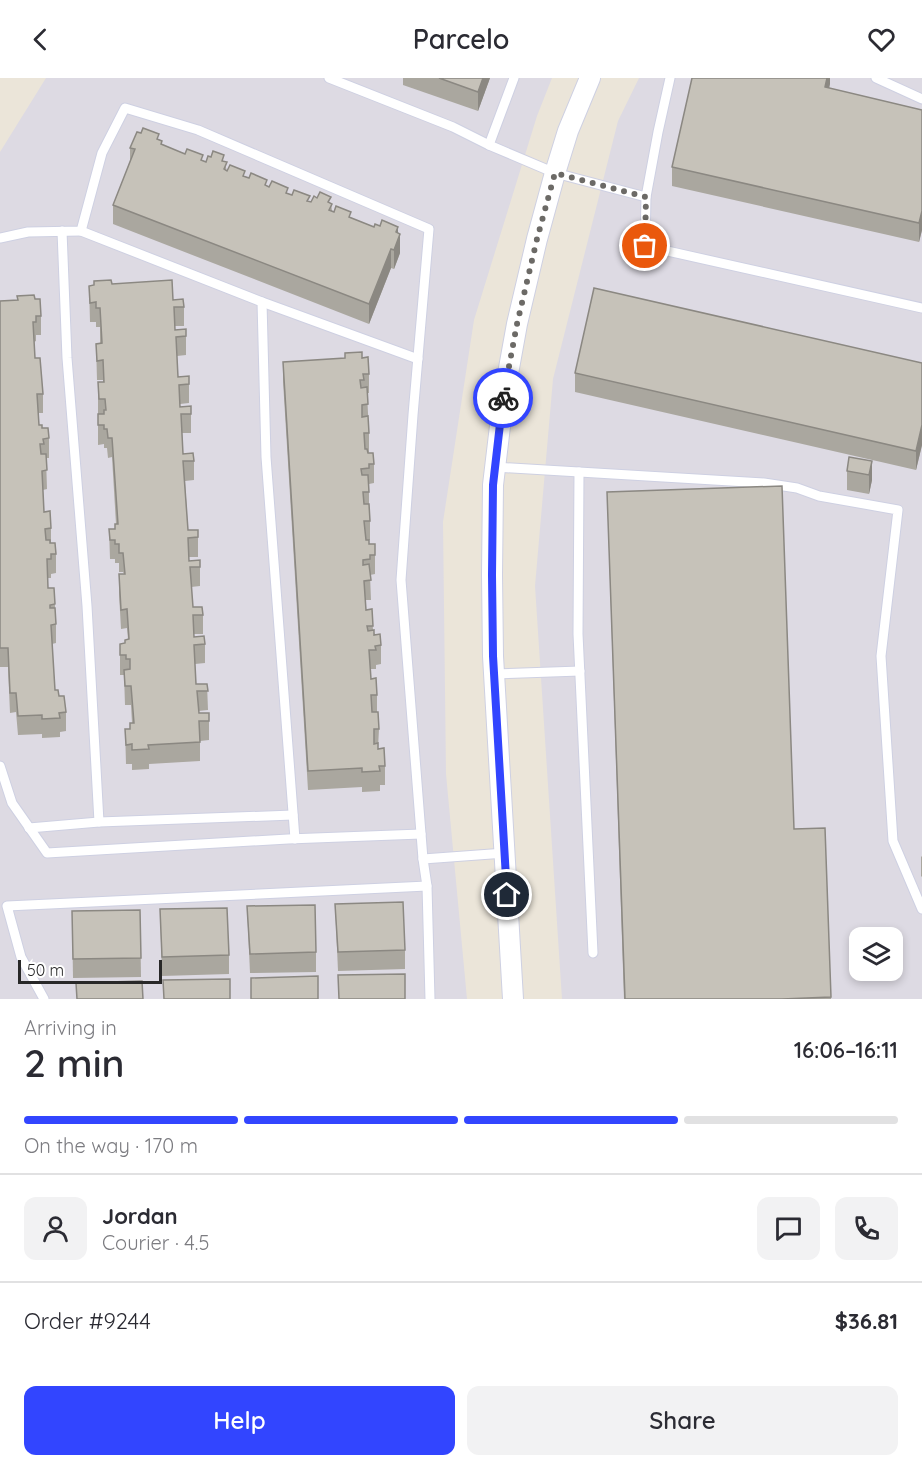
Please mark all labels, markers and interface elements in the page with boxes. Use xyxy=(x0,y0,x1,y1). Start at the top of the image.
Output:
text: Parcelo xyxy=(413,22,509,56)
icon: back xyxy=(24,23,57,56)
icon: heart xyxy=(865,23,898,56)
pin xyxy=(619,220,670,271)
icon: bag xyxy=(628,229,661,262)
courier xyxy=(473,368,533,428)
icon: bike xyxy=(487,382,520,415)
pin xyxy=(481,869,532,920)
icon: home xyxy=(490,878,523,911)
map controls xyxy=(849,927,903,981)
button: layers xyxy=(849,927,903,981)
scale bar xyxy=(18,957,162,984)
text: 50 m xyxy=(27,960,64,980)
text: Arriving in xyxy=(24,1015,117,1040)
text: 16:06–16:11 xyxy=(794,1036,898,1064)
text: 2 min xyxy=(24,1038,125,1087)
text: On the way · 170 m xyxy=(24,1133,198,1158)
button: person xyxy=(24,1197,87,1260)
button: chat xyxy=(757,1197,820,1260)
button: phone xyxy=(835,1197,898,1260)
text: Jordan xyxy=(102,1202,178,1230)
text: Courier · 4.5 xyxy=(102,1230,209,1255)
text: Order #9244 xyxy=(24,1307,151,1335)
text: $36.81 xyxy=(835,1307,898,1335)
button: Help xyxy=(24,1386,455,1455)
button: Share xyxy=(467,1386,898,1455)

